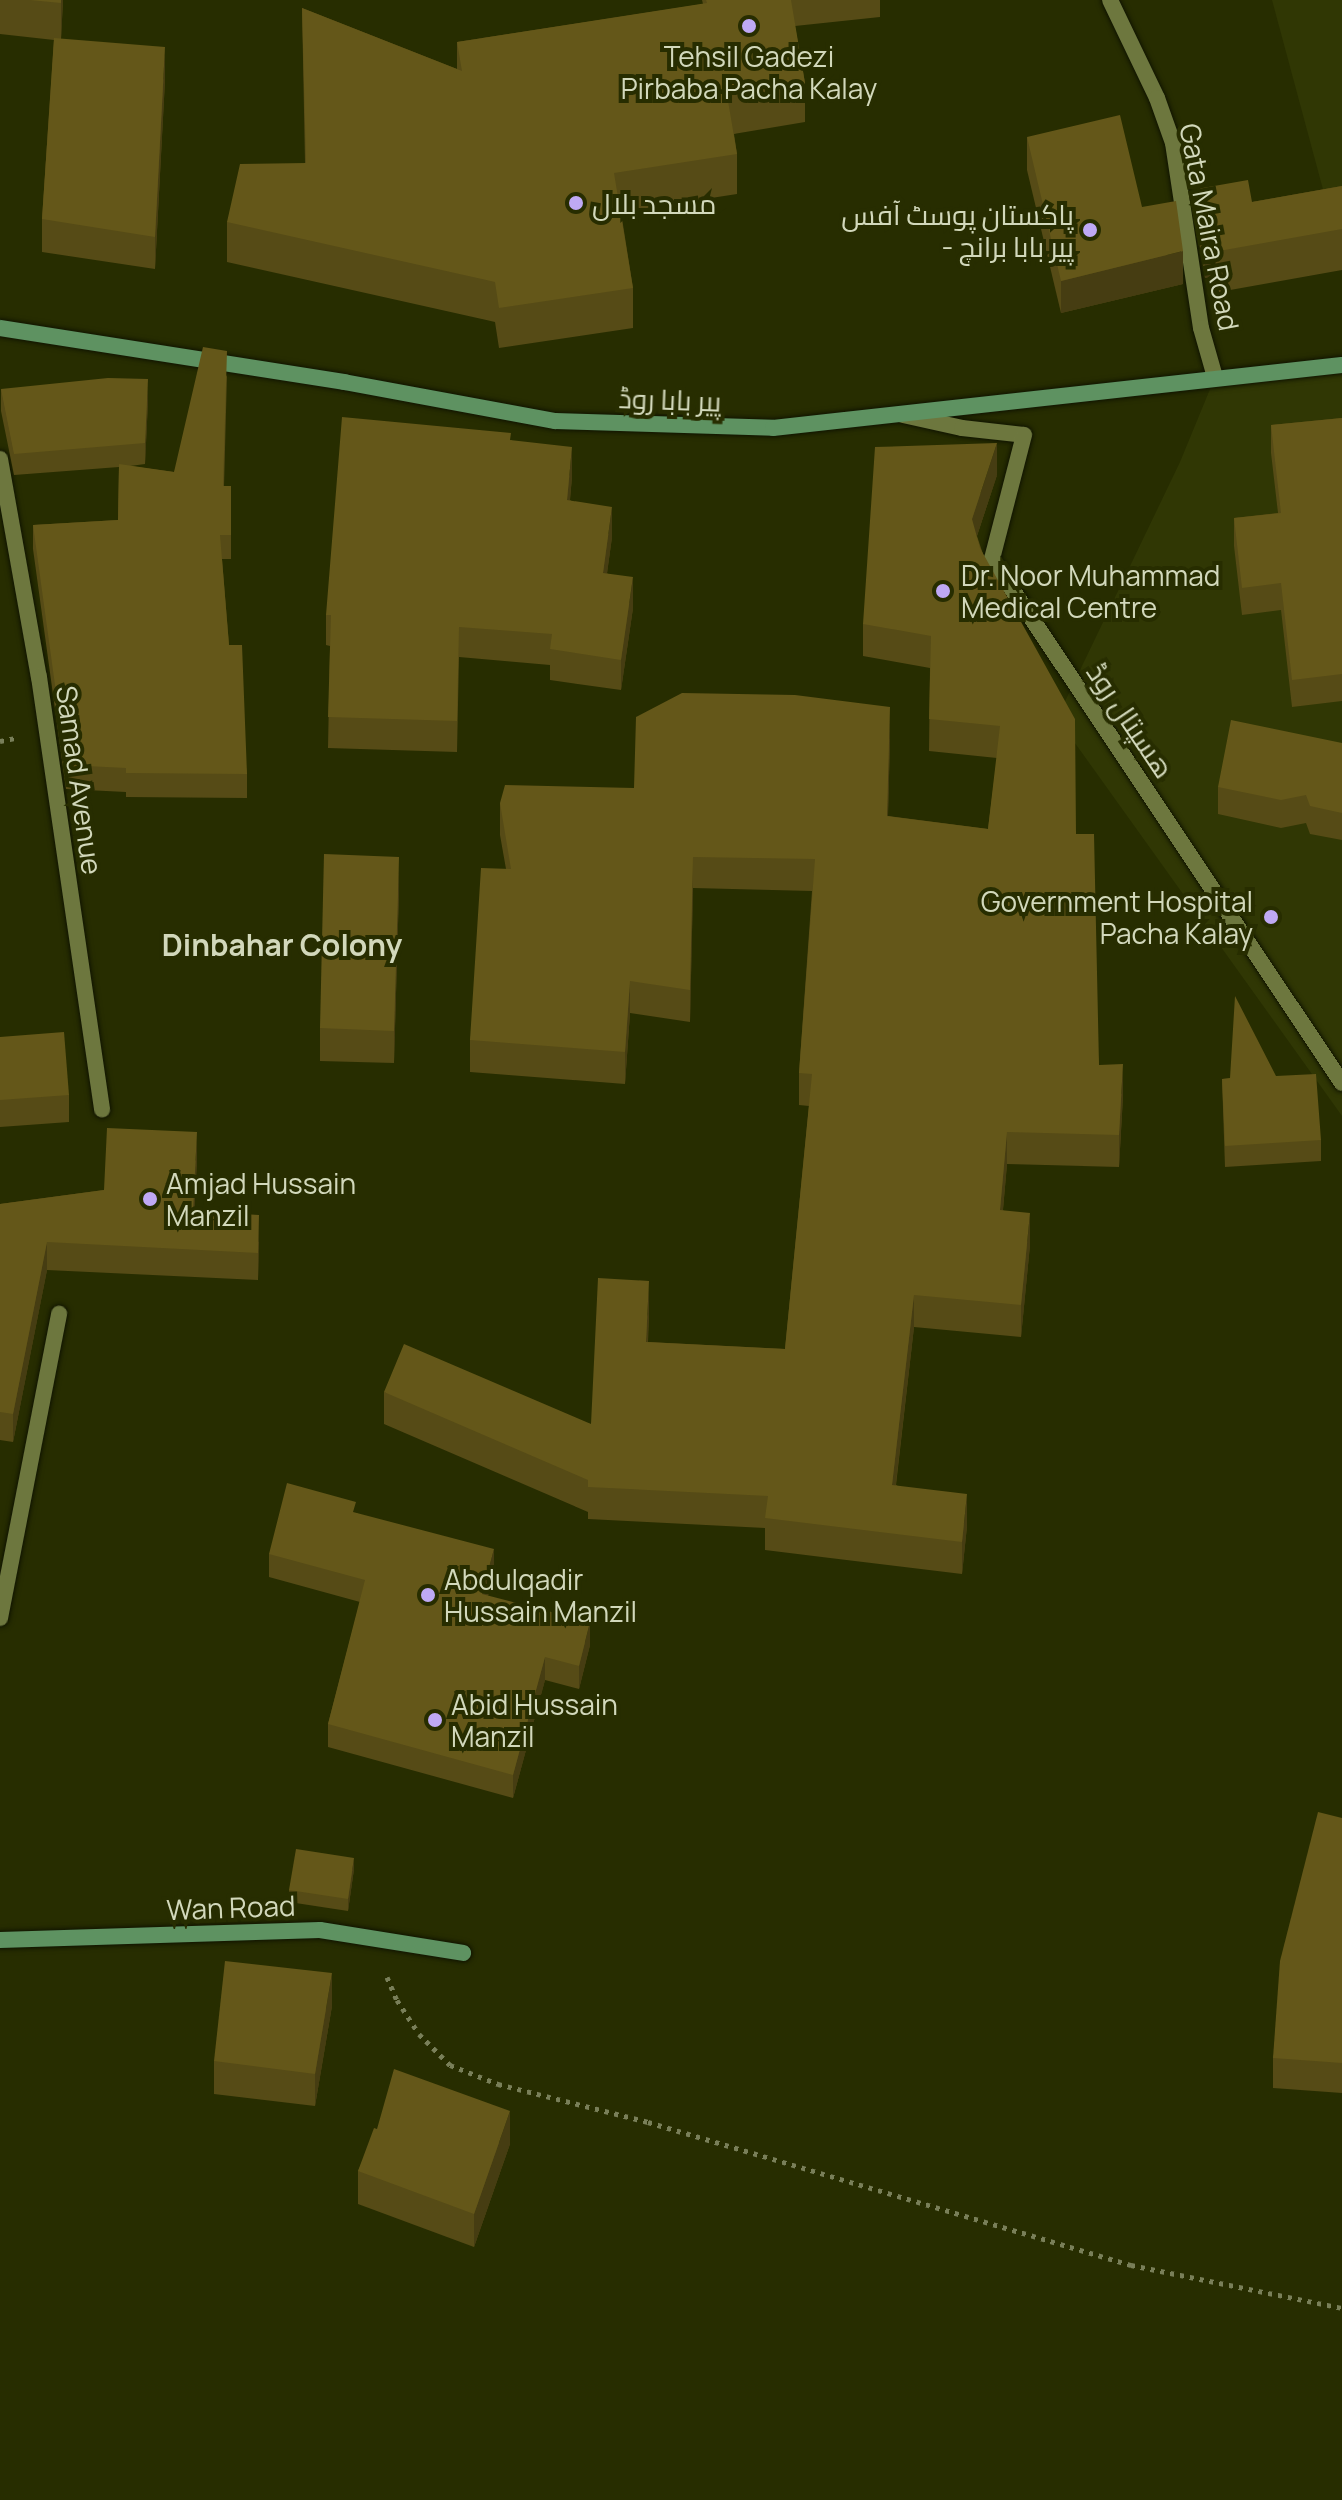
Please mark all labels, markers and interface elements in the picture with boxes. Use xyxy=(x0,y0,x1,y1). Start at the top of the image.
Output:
marker: Tehsil Gadezi Pirbaba Pacha Kalay xyxy=(740,17,758,35)
place label: Tehsil Gadezi Pirbaba Pacha Kalay xyxy=(621,39,877,105)
street label: Gata Maira Road xyxy=(1173,121,1247,333)
place label: مسجد بلال xyxy=(592,186,716,220)
marker: مسجد بلال xyxy=(567,194,585,212)
place label: پاکستان پوسٹ آفس - پیر بابا برانچ xyxy=(841,197,1074,263)
marker: پاکستان پوسٹ آفس - پیر بابا برانچ xyxy=(1081,221,1099,239)
street label: پیر بابا روڈ xyxy=(618,380,722,418)
place label: Dr. Noor Muhammad Medical Centre xyxy=(961,558,1220,624)
marker: Dr. Noor Muhammad Medical Centre xyxy=(932,580,954,602)
street label: ھسپتال روڈ xyxy=(1080,656,1182,784)
street label: Samad Avenue xyxy=(50,684,110,876)
place label: Government Hospital Pacha Kalay xyxy=(981,884,1253,950)
marker: Government Hospital Pacha Kalay xyxy=(1260,906,1282,928)
district label: Dinbahar Colony xyxy=(162,927,402,963)
place label: Amjad Hussain Manzil xyxy=(166,1166,356,1232)
marker: Amjad Hussain Manzil xyxy=(141,1190,159,1208)
place label: Abdulqadir Hussain Manzil xyxy=(444,1562,637,1628)
marker: Abdulqadir Hussain Manzil xyxy=(419,1586,437,1604)
place label: Abid Hussain Manzil xyxy=(451,1687,618,1753)
marker: Abid Hussain Manzil xyxy=(426,1711,444,1729)
street label: Wan Road xyxy=(166,1888,296,1926)

